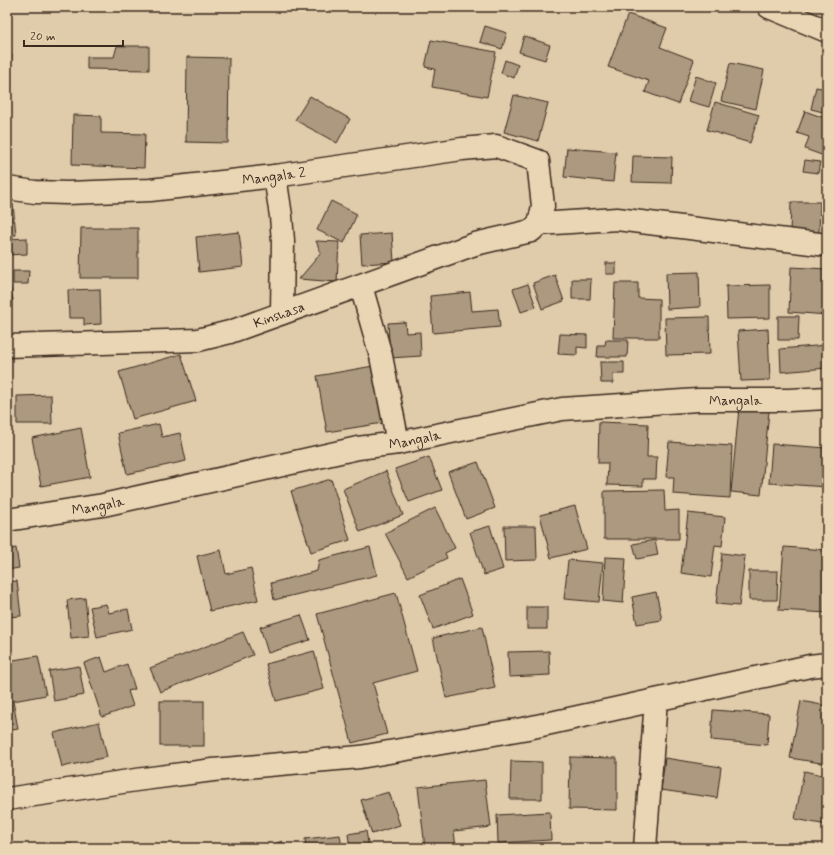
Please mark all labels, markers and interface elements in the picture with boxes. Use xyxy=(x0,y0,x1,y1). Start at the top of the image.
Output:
scale bar xyxy=(24,22,123,48)
text: 20 m xyxy=(30,29,56,45)
street label: Mangala 2 xyxy=(241,164,307,190)
street label: Kinshasa xyxy=(251,298,307,333)
street label: Mangala xyxy=(709,392,763,411)
street label: Mangala xyxy=(388,426,443,454)
street label: Mangala xyxy=(71,492,127,520)

